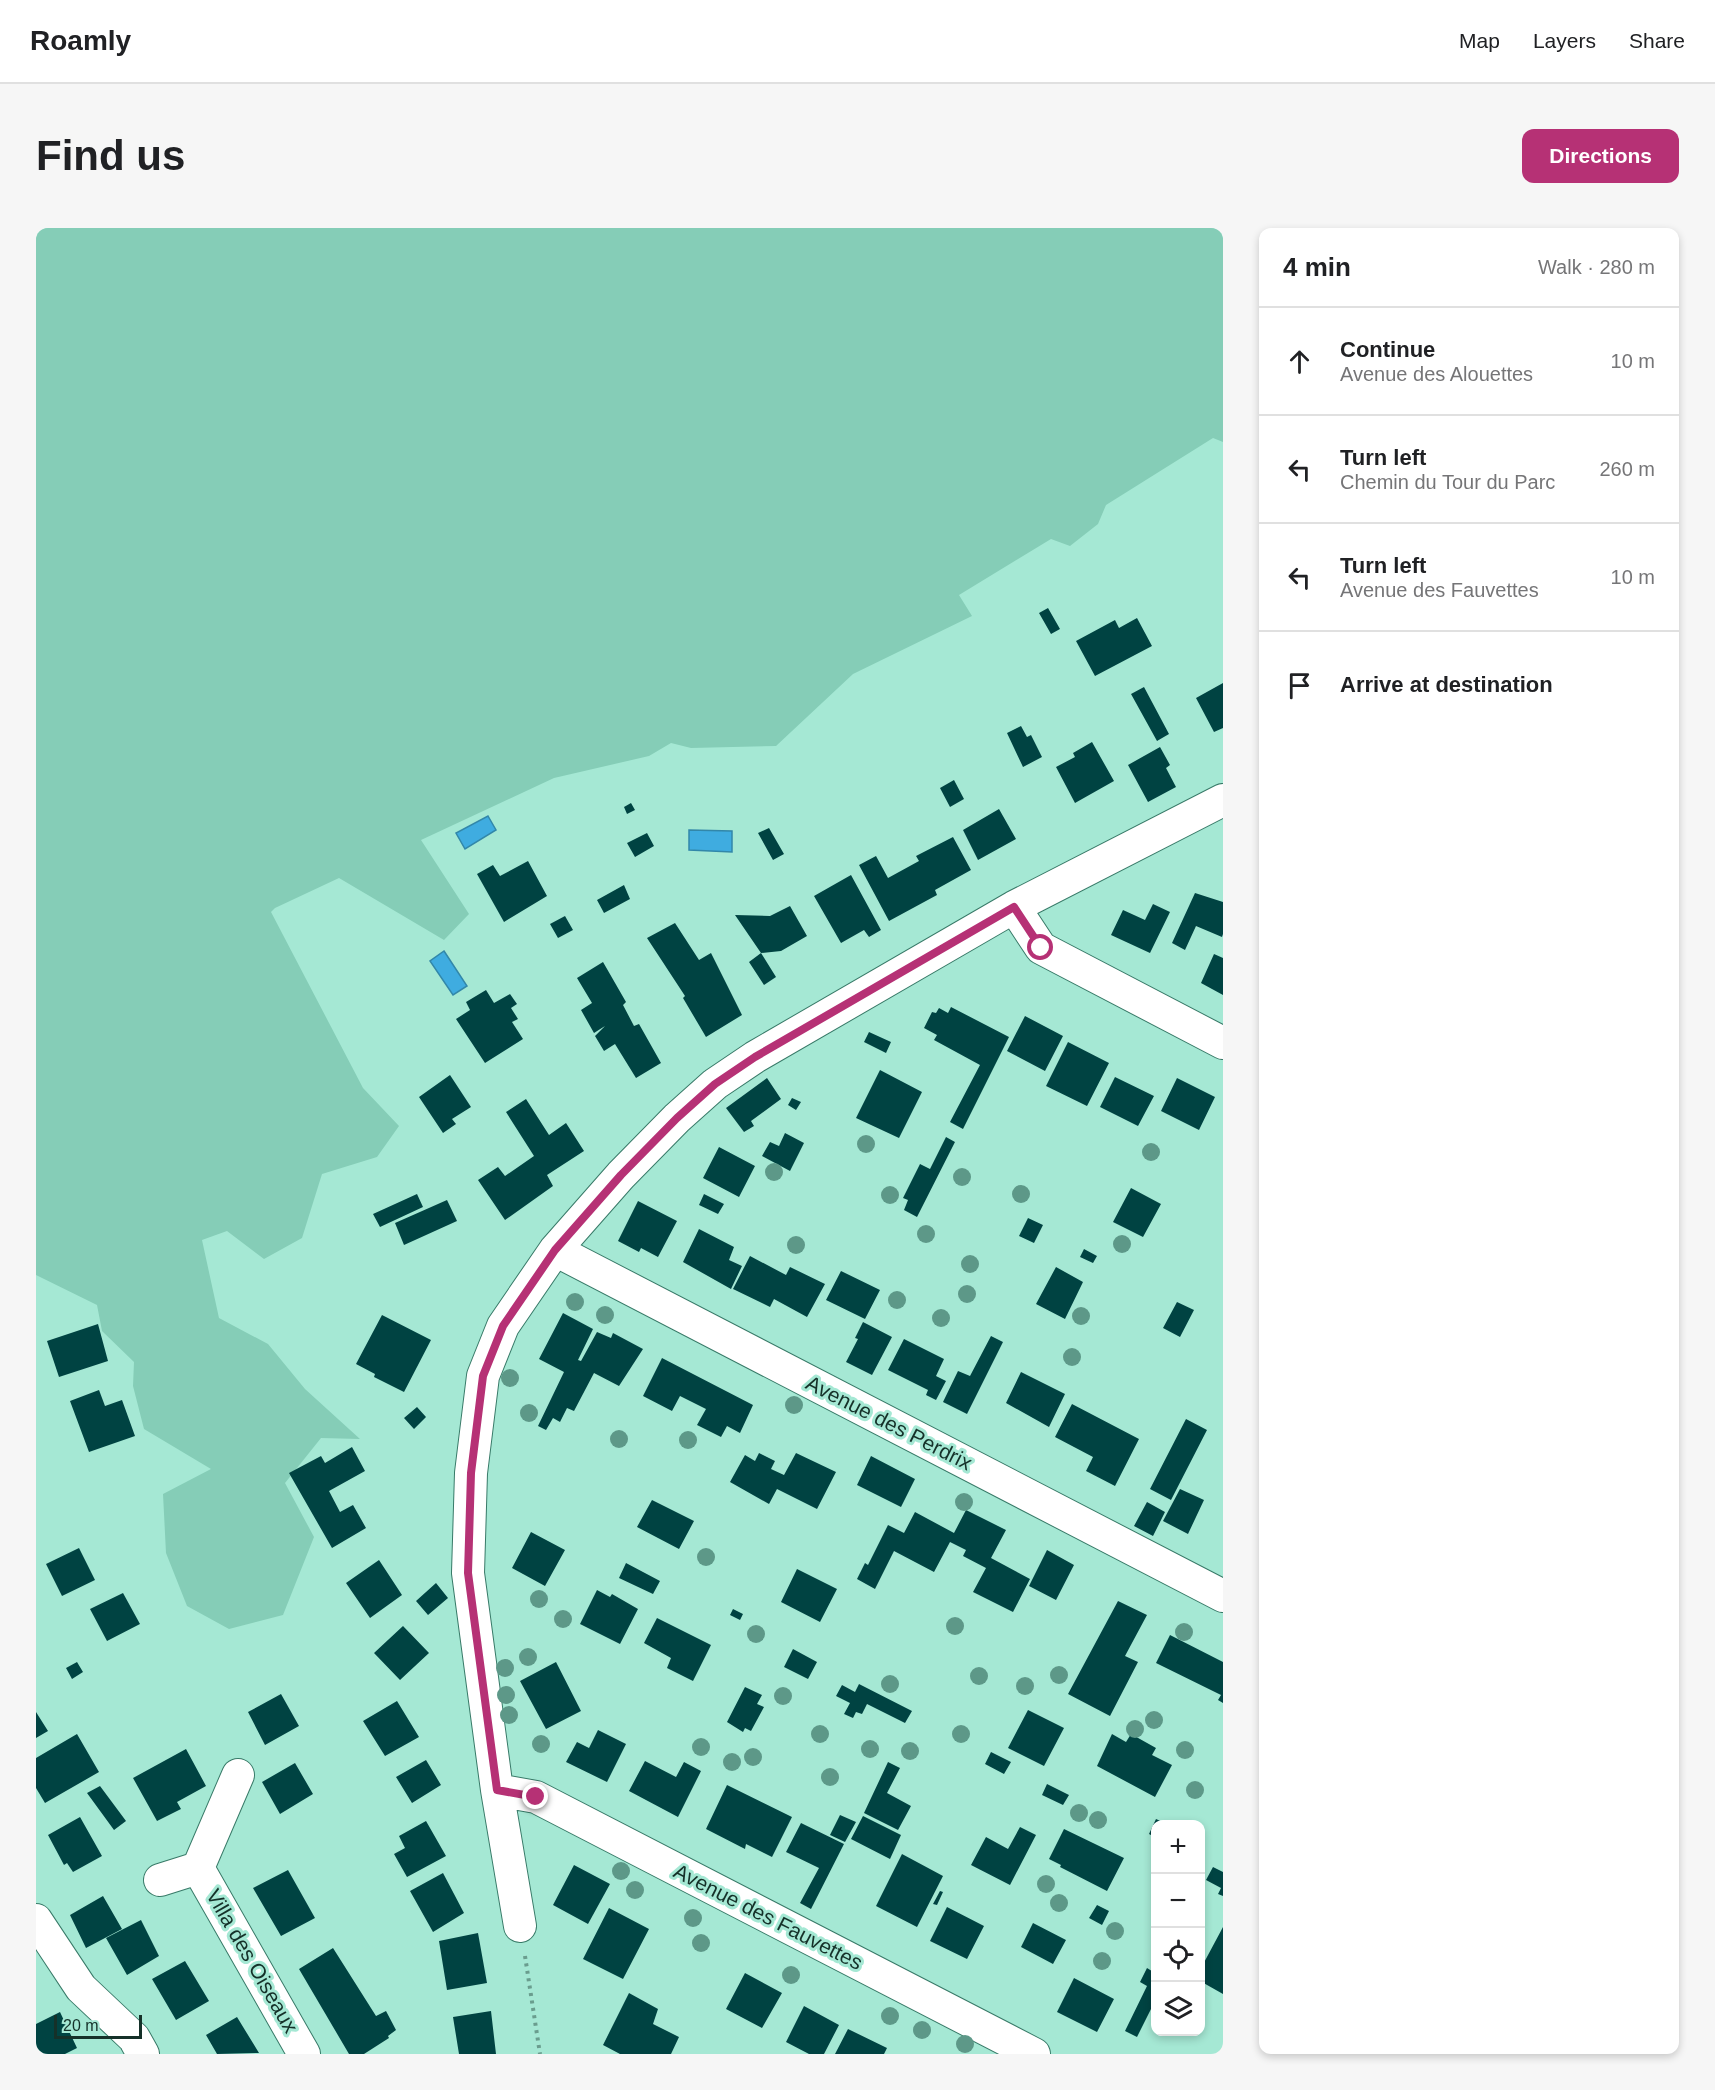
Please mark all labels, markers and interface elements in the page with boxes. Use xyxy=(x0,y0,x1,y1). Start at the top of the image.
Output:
text: Roamly xyxy=(30,25,131,56)
text: Map xyxy=(1459,29,1500,52)
text: Layers xyxy=(1533,29,1596,52)
text: Share xyxy=(1629,29,1685,52)
button: Directions xyxy=(1522,129,1679,183)
text: Find us xyxy=(36,132,185,179)
text: 4 min xyxy=(1283,252,1351,282)
text: Walk · 280 m xyxy=(1538,256,1655,278)
text: Continue xyxy=(1340,337,1435,362)
icon: ahead xyxy=(1283,345,1316,378)
text: 10 m xyxy=(1611,350,1655,372)
text: Avenue des Alouettes xyxy=(1340,363,1533,385)
text: Turn left xyxy=(1340,445,1426,470)
icon: left xyxy=(1283,453,1316,486)
text: 260 m xyxy=(1599,458,1655,480)
text: Chemin du Tour du Parc xyxy=(1340,471,1555,493)
text: Turn left xyxy=(1340,553,1426,578)
icon: left xyxy=(1283,561,1316,594)
text: 10 m xyxy=(1611,566,1655,588)
text: Avenue des Fauvettes xyxy=(1340,579,1539,601)
icon: arrive xyxy=(1283,669,1316,702)
text: Arrive at destination xyxy=(1340,672,1553,697)
route start xyxy=(1027,934,1053,960)
street label: Avenue des Perdrix xyxy=(803,1371,976,1475)
route end xyxy=(522,1783,548,1809)
map controls xyxy=(1151,1820,1205,2036)
button: + xyxy=(1151,1820,1205,1874)
street label: Avenue des Fauvettes xyxy=(670,1859,866,1974)
button: − xyxy=(1151,1874,1205,1928)
street label: Villa des Oiseaux xyxy=(202,1885,303,2037)
button: locate xyxy=(1151,1928,1205,1982)
button: layers xyxy=(1151,1982,1205,2036)
scale bar xyxy=(54,2012,142,2040)
text: 20 m xyxy=(63,2017,99,2034)

